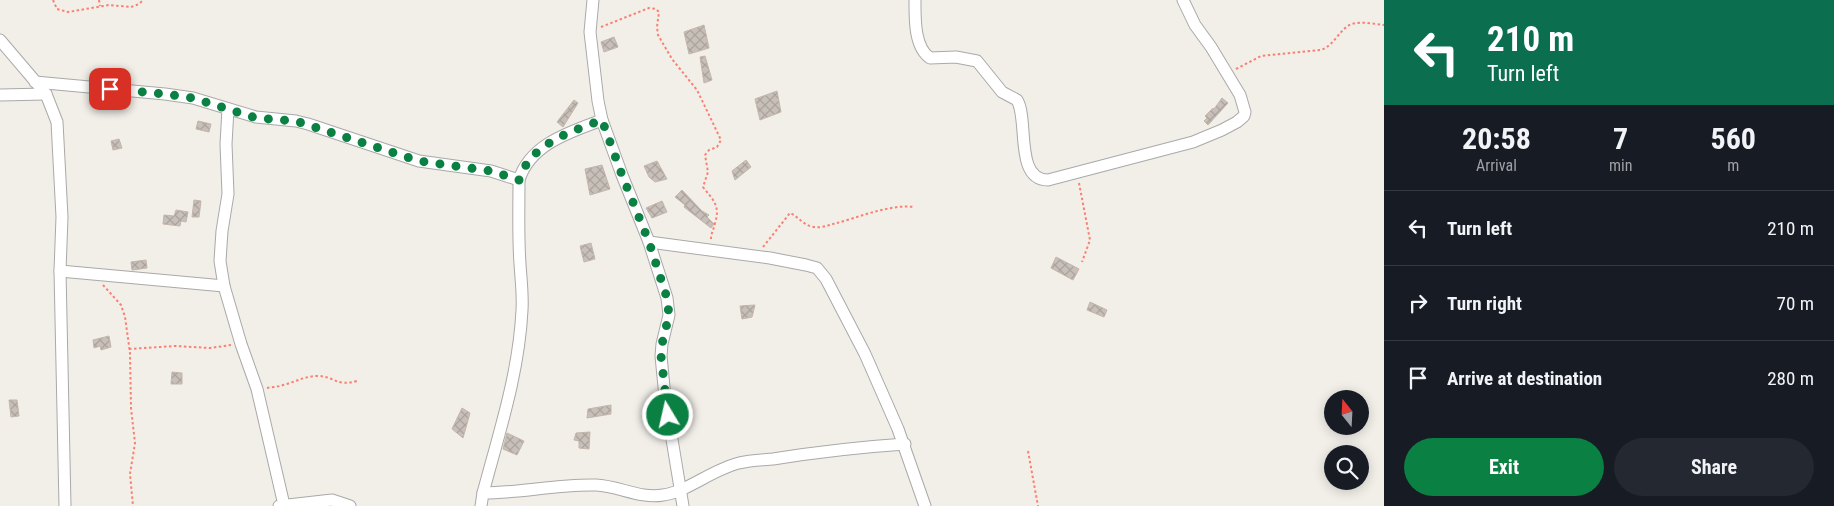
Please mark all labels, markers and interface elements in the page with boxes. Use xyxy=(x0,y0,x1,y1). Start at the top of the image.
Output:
text: 210 m xyxy=(1487,19,1574,60)
icon: left xyxy=(1404,20,1469,85)
text: Turn left xyxy=(1487,61,1559,86)
pin xyxy=(89,68,131,110)
icon: arrive xyxy=(96,75,124,103)
text: 20:58 xyxy=(1462,121,1531,156)
text: 7 xyxy=(1613,121,1628,156)
text: 560 xyxy=(1710,121,1756,156)
text: Arrival xyxy=(1476,156,1517,175)
text: min xyxy=(1609,156,1632,175)
text: m xyxy=(1727,156,1739,175)
icon: left xyxy=(1404,214,1432,242)
text: Turn left xyxy=(1447,217,1512,240)
text: 210 m xyxy=(1767,217,1814,240)
icon: right xyxy=(1404,289,1432,317)
text: Turn right xyxy=(1447,292,1522,315)
text: 70 m xyxy=(1777,292,1814,315)
icon: arrive xyxy=(1404,364,1432,392)
text: Arrive at destination xyxy=(1447,367,1602,390)
text: 280 m xyxy=(1767,367,1814,390)
position arrow xyxy=(641,388,693,440)
north arrow xyxy=(1324,390,1369,435)
map controls xyxy=(1324,390,1369,490)
button: Exit xyxy=(1404,438,1604,496)
button: Share xyxy=(1614,438,1814,496)
button: search xyxy=(1324,445,1369,490)

